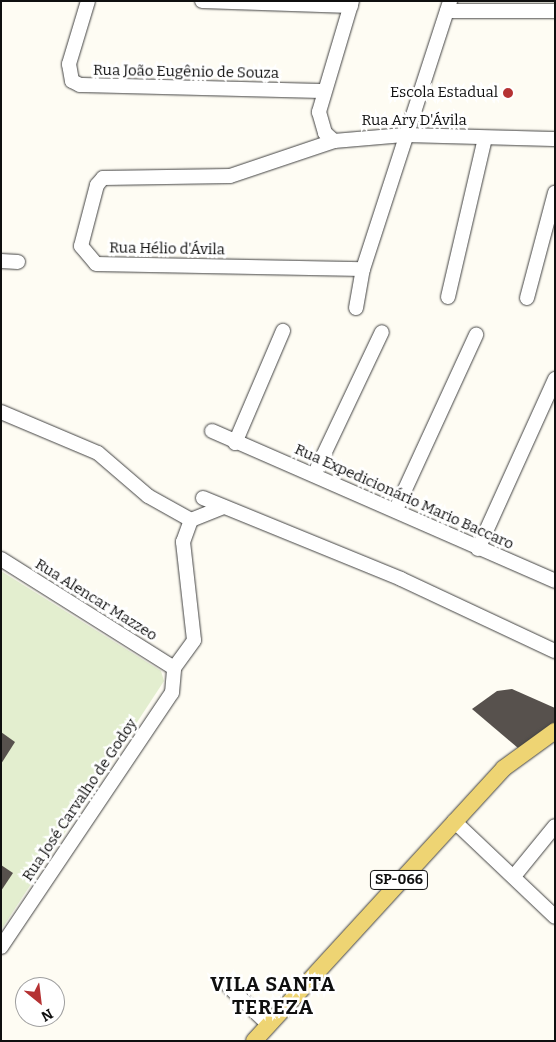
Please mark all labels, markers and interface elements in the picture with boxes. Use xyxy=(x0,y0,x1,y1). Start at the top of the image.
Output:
street label: Rua João Eugênio de Souza xyxy=(93,61,279,83)
place label: Escola Estadual xyxy=(390,84,498,102)
marker: Escola Estadual xyxy=(502,87,514,99)
street label: Rua Ary D'Ávila xyxy=(361,112,467,130)
street label: Rua Hélio d'Ávila xyxy=(109,239,225,259)
street label: Rua Expedicionário Mario Baccaro xyxy=(292,440,516,554)
street label: Rua Alencar Mazzeo xyxy=(32,555,160,645)
street label: Rua José Carvalho de Godoy xyxy=(19,715,141,885)
road number: SP-066 xyxy=(369,868,429,892)
district label: VILA SANTA TEREZA xyxy=(209,973,337,1020)
north arrow xyxy=(15,977,65,1027)
text: N xyxy=(38,1005,56,1025)

